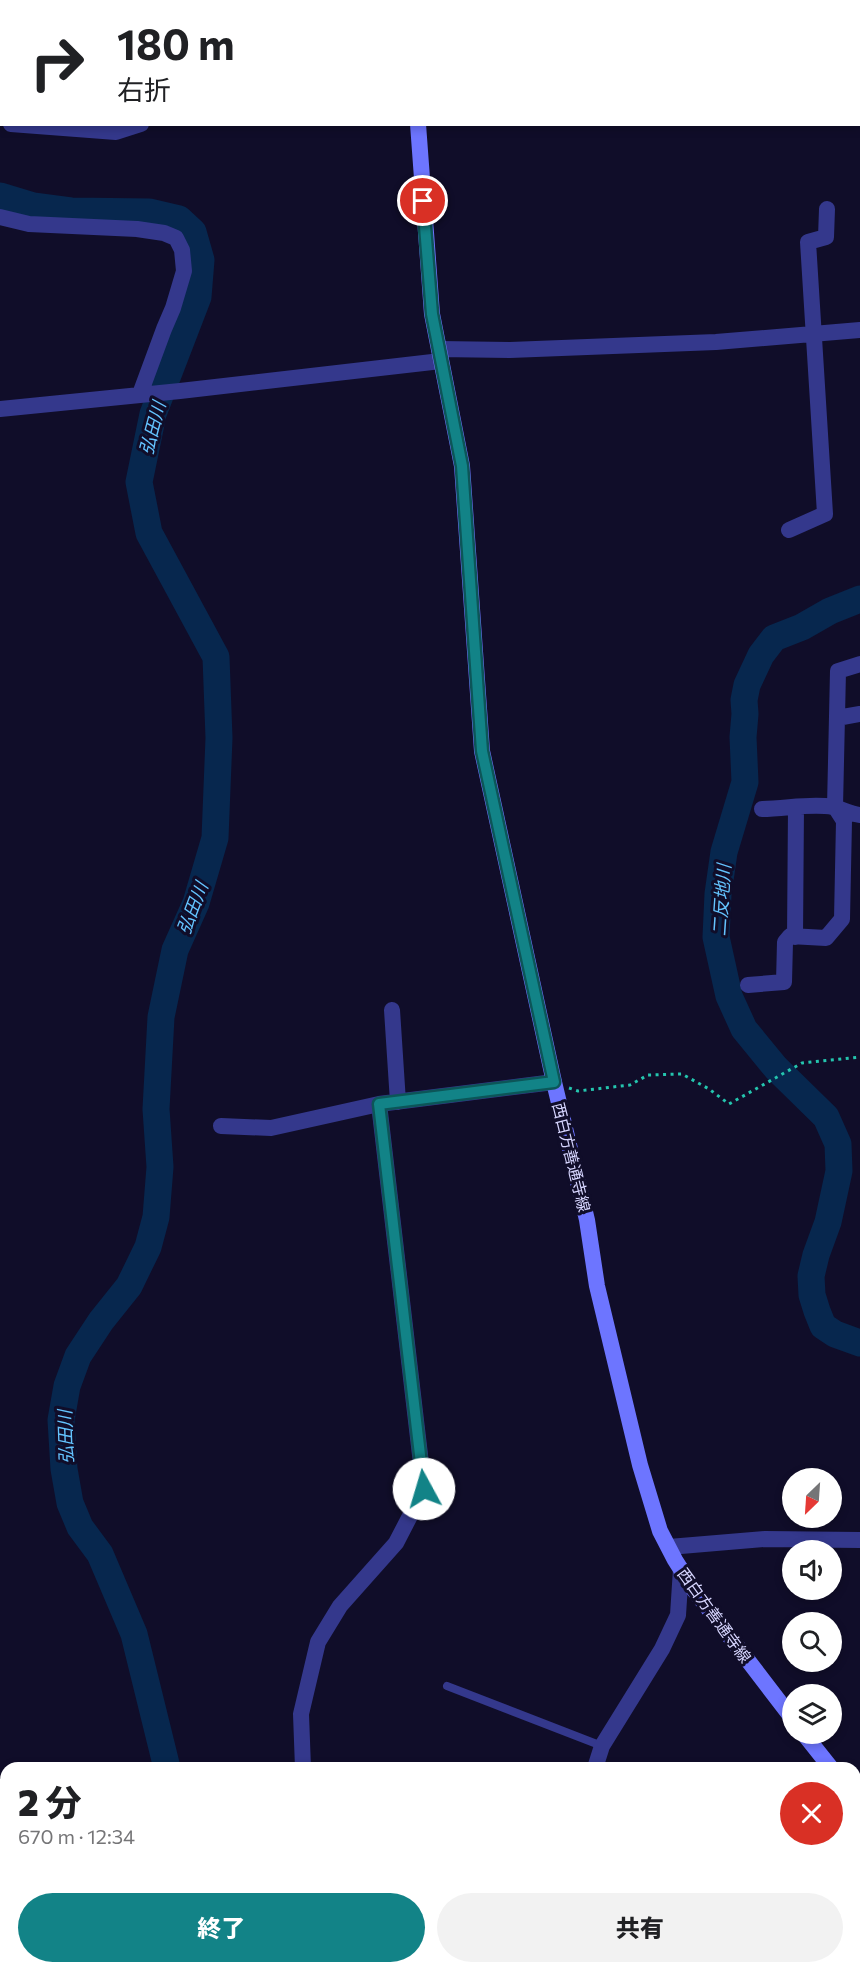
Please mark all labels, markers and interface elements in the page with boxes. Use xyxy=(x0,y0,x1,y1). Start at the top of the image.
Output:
text: 180 m xyxy=(117,17,235,69)
icon: right xyxy=(18,24,96,102)
text: 右折 xyxy=(117,73,171,106)
pin xyxy=(397,175,448,226)
icon: arrive xyxy=(406,184,439,217)
water label: 弘田川 xyxy=(134,397,170,457)
water label: 二反地川 xyxy=(708,861,735,937)
water label: 弘田川 xyxy=(172,877,213,937)
street label: 西白方善通寺線 xyxy=(549,1100,595,1214)
water label: 弘田川 xyxy=(53,1408,77,1464)
position arrow xyxy=(392,1457,456,1521)
north arrow xyxy=(782,1468,842,1528)
map controls xyxy=(782,1468,842,1744)
button: sound xyxy=(782,1540,842,1600)
street label: 西白方善通寺線 xyxy=(674,1564,756,1666)
button: search xyxy=(782,1612,842,1672)
button: layers xyxy=(782,1684,842,1744)
text: 2 分 xyxy=(18,1779,82,1823)
button: close xyxy=(780,1782,843,1845)
text: 670 m · 12:34 xyxy=(18,1824,135,1848)
button: 終了 xyxy=(18,1893,425,1962)
button: 共有 xyxy=(437,1893,843,1962)

